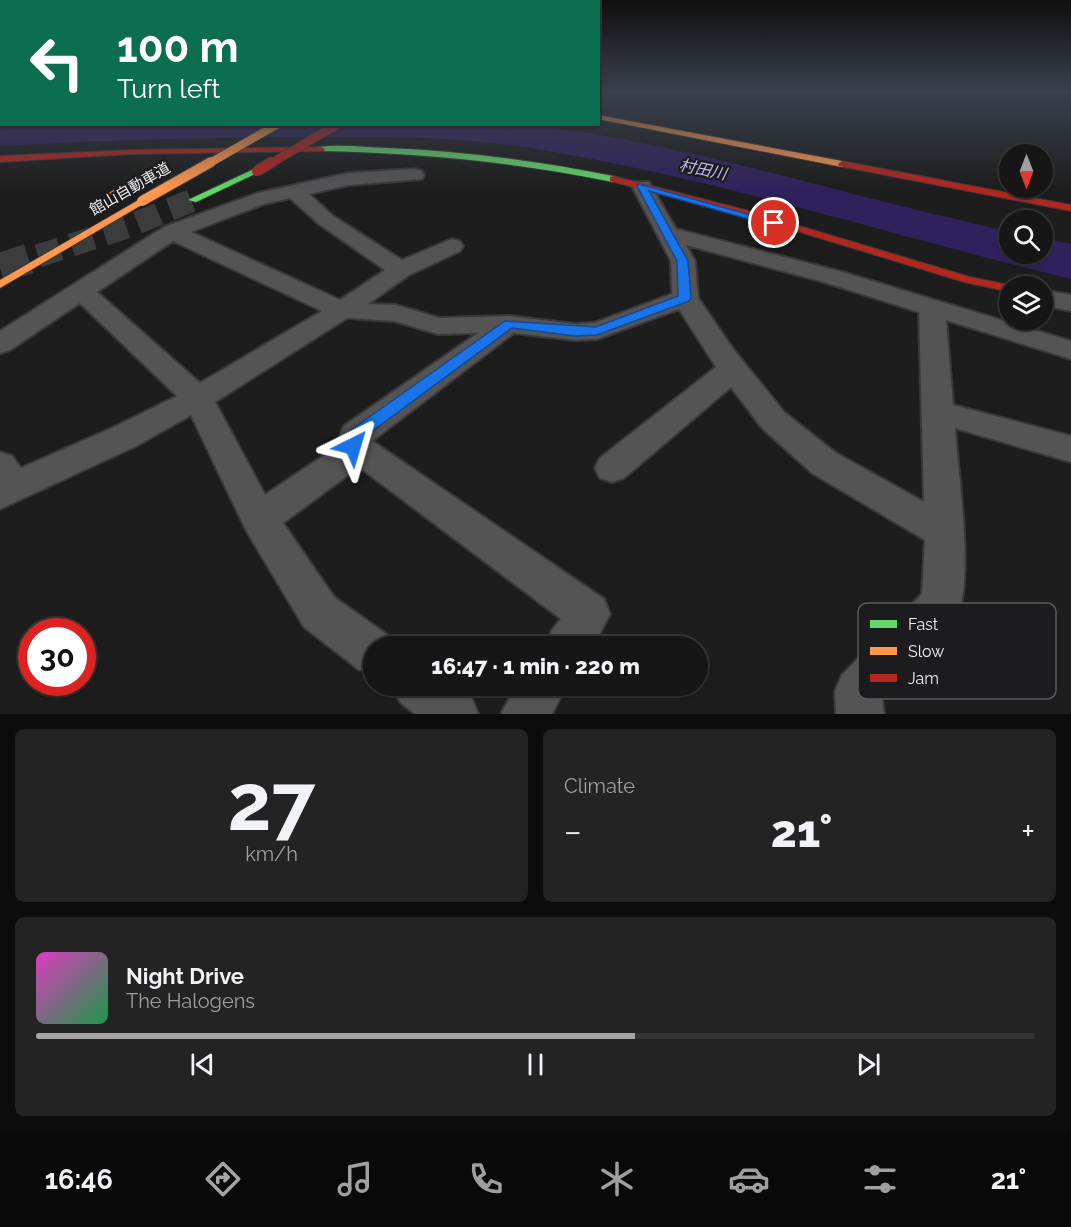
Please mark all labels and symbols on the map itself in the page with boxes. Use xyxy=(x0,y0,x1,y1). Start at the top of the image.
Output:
north arrow xyxy=(999,144,1053,198)
water label: 村田川 xyxy=(677,155,730,184)
street label: 館山自動車道 xyxy=(87,159,173,219)
pin xyxy=(748,197,799,248)
position arrow xyxy=(321,414,385,478)
legend xyxy=(858,603,1056,699)
text: Fast xyxy=(908,615,939,634)
speed limit sign: 30 xyxy=(18,618,96,696)
text: Slow xyxy=(908,642,944,661)
text: Jam xyxy=(908,669,939,688)

